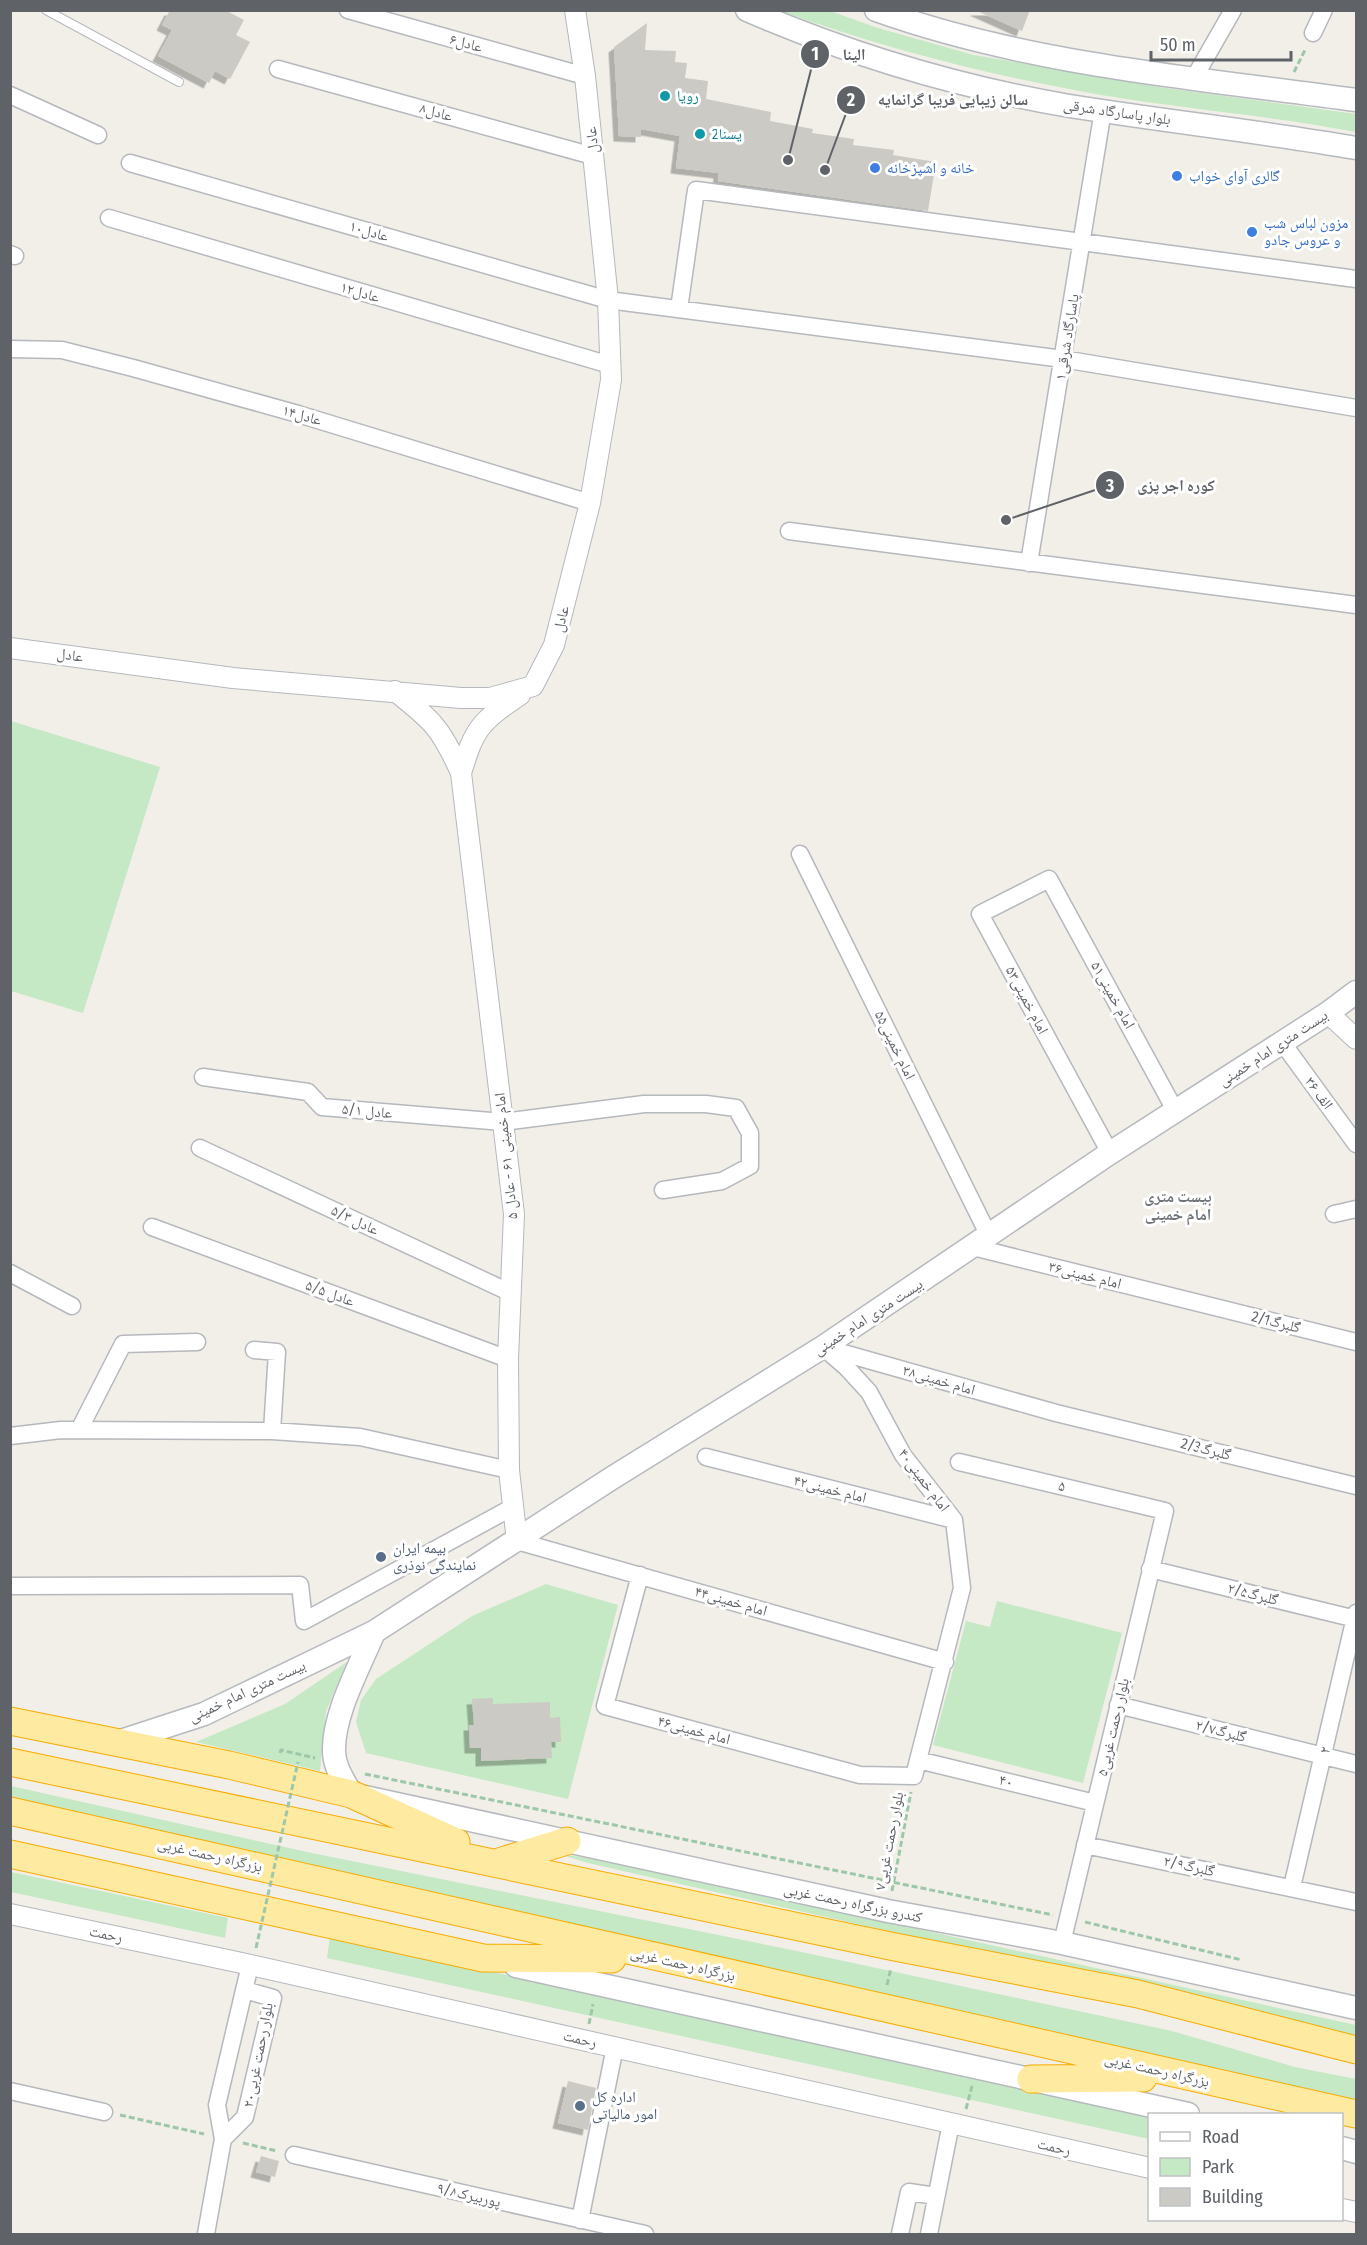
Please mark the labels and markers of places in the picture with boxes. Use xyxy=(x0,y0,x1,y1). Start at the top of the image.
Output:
callout: الینا xyxy=(800,37,877,71)
callout: سالن زیبایی فریبا گرانمایه xyxy=(836,83,1040,117)
place label: رویا xyxy=(677,87,699,105)
marker: رویا xyxy=(658,89,672,103)
place label: یسنا2 xyxy=(712,125,742,143)
marker: یسنا2 xyxy=(693,127,707,141)
place label: خانه و اشپزخانه xyxy=(887,159,975,177)
marker: خانه و اشپزخانه xyxy=(868,161,882,175)
place label: گالری آوای خواب xyxy=(1189,167,1280,186)
marker: گالری آوای خواب xyxy=(1170,169,1184,183)
place label: مزون لباس شب و عروس جادو xyxy=(1264,214,1349,250)
marker: مزون لباس شب و عروس جادو xyxy=(1245,225,1259,239)
callout: کوره اجر پزی xyxy=(1095,468,1227,502)
place label: بیمه ایران نمایندگی نوذری xyxy=(393,1539,476,1575)
marker: بیمه ایران نمایندگی نوذری xyxy=(374,1550,388,1564)
place label: اداره کل امور مالیاتی xyxy=(592,2088,657,2124)
marker: اداره کل امور مالیاتی xyxy=(573,2099,587,2113)

